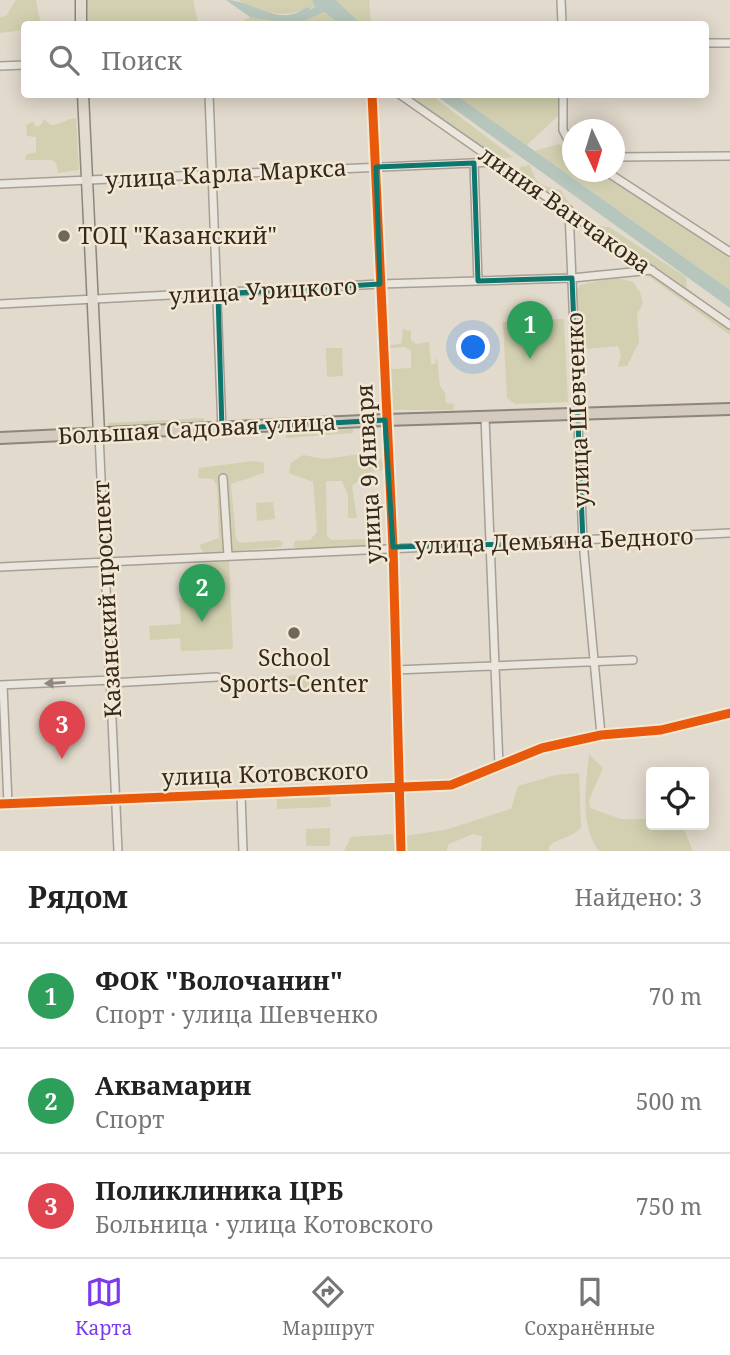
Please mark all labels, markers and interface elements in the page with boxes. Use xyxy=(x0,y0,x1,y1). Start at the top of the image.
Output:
search box xyxy=(21,21,709,98)
icon: search xyxy=(45,41,83,79)
text: Поиск xyxy=(101,42,182,78)
north arrow xyxy=(562,119,625,182)
street label: линия Ванчакова xyxy=(473,138,658,281)
street label: улица Карла Маркса xyxy=(104,151,348,195)
place label: ТОЦ "Казанский" xyxy=(78,219,277,251)
marker: ТОЦ "Казанский" xyxy=(56,228,72,244)
street label: улица Урицкого xyxy=(168,269,358,311)
pin: 1 xyxy=(507,301,553,359)
street label: улица Шевченко xyxy=(558,312,596,508)
your location xyxy=(456,330,490,364)
street label: улица 9 Января xyxy=(347,383,389,565)
street label: Большая Садовая улица xyxy=(57,405,337,451)
street label: Казанский проспект xyxy=(84,479,128,719)
street label: улица Демьяна Бедного xyxy=(414,519,694,561)
pin: 2 xyxy=(179,564,225,622)
marker: School Sports-Center xyxy=(286,625,302,641)
place label: School Sports-Center xyxy=(220,641,369,699)
one-way arrow xyxy=(44,677,66,688)
pin: 3 xyxy=(39,701,85,759)
street label: улица Котовского xyxy=(161,753,369,793)
map controls xyxy=(646,767,709,830)
button: locate xyxy=(646,767,709,830)
text: Рядом xyxy=(28,876,128,917)
text: Найдено: 3 xyxy=(574,881,702,913)
text: ФОК "Волочанин" xyxy=(95,962,343,998)
text: 1 xyxy=(45,980,58,1012)
text: 70 m xyxy=(649,980,702,1012)
text: Спорт · улица Шевченко xyxy=(95,998,378,1030)
text: Аквамарин xyxy=(95,1067,251,1103)
text: 2 xyxy=(45,1085,58,1117)
text: 500 m xyxy=(636,1085,702,1117)
text: Спорт xyxy=(95,1103,164,1135)
text: Поликлиника ЦРБ xyxy=(95,1172,343,1208)
text: 3 xyxy=(45,1190,58,1222)
text: 750 m xyxy=(636,1190,702,1222)
text: Больница · улица Котовского xyxy=(95,1208,433,1240)
tab: Карта xyxy=(75,1273,132,1341)
tab: Маршрут xyxy=(282,1273,374,1341)
tab: Сохранённые xyxy=(524,1273,655,1341)

